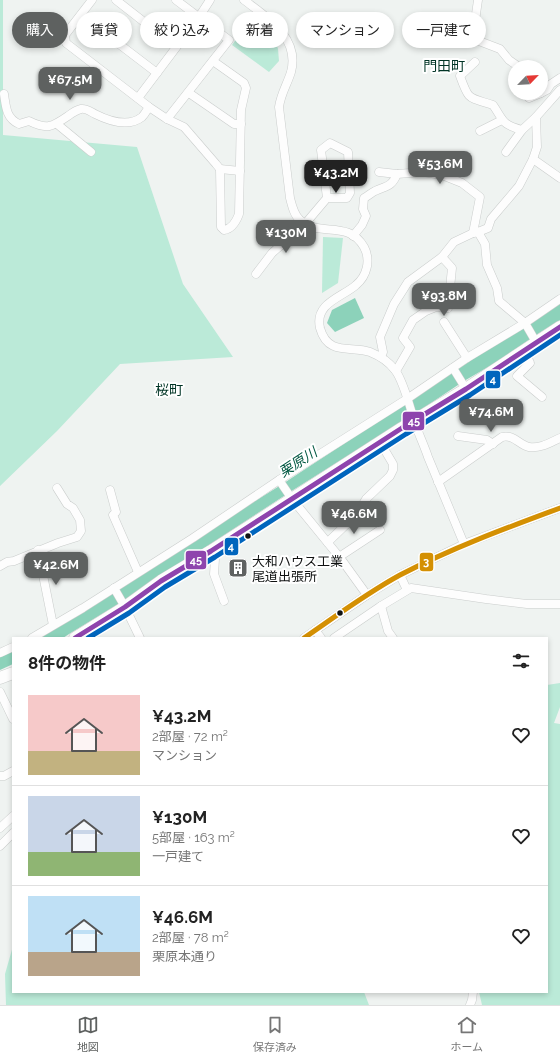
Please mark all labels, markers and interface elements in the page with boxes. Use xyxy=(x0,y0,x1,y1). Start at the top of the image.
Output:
chip: 購入 xyxy=(12,12,68,48)
chip: 賃貸 xyxy=(76,12,132,48)
chip: 絞り込み xyxy=(140,12,224,48)
chip: 新着 xyxy=(232,12,288,48)
chip: マンション xyxy=(296,12,394,48)
chip: 一戸建て xyxy=(402,12,486,48)
district label: 門田町 xyxy=(423,58,465,74)
north arrow xyxy=(508,60,548,100)
map controls xyxy=(508,60,548,100)
pin: ¥67.5M xyxy=(37,67,103,101)
text: ¥67.5M xyxy=(47,72,93,87)
pin: ¥53.6M xyxy=(407,151,473,185)
text: ¥53.6M xyxy=(417,156,463,171)
pin: ¥43.2M xyxy=(303,160,369,194)
text: ¥43.2M xyxy=(313,165,359,180)
pin: ¥130M xyxy=(258,220,314,254)
text: ¥130M xyxy=(265,225,307,240)
pin: ¥93.8M xyxy=(411,283,477,317)
text: ¥93.8M xyxy=(421,288,467,303)
line badge: 4 xyxy=(485,370,501,389)
text: 4 xyxy=(490,373,496,386)
district label: 桜町 xyxy=(155,382,183,398)
pin: ¥74.6M xyxy=(458,399,524,433)
text: ¥74.6M xyxy=(468,404,514,419)
line badge: 45 xyxy=(402,411,425,431)
text: 45 xyxy=(408,415,420,428)
water label: 栗原川 xyxy=(276,443,322,480)
pin: ¥46.6M xyxy=(321,501,387,535)
text: ¥46.6M xyxy=(331,506,377,521)
unlabelled marker xyxy=(243,531,253,541)
line badge: 4 xyxy=(224,537,239,556)
text: 4 xyxy=(228,540,234,553)
line badge: 45 xyxy=(185,550,207,570)
pin: ¥42.6M xyxy=(23,552,89,586)
line badge: 3 xyxy=(419,552,434,572)
text: 45 xyxy=(190,554,202,567)
place label: 大和ハウス工業 尾道出張所 xyxy=(252,554,343,584)
text: 3 xyxy=(423,556,429,569)
text: ¥42.6M xyxy=(33,557,79,572)
building icon: 大和ハウス工業 尾道出張所 xyxy=(227,557,249,579)
unlabelled marker xyxy=(335,608,345,618)
icon: filters xyxy=(510,650,532,672)
text: 8件の物件 xyxy=(28,653,106,673)
text: ¥43.2M xyxy=(152,706,211,726)
icon: home xyxy=(60,711,108,759)
icon: heart xyxy=(510,724,532,746)
text: 2部屋 · 72 m² xyxy=(152,729,228,744)
text: マンション xyxy=(152,748,217,763)
text: ¥130M xyxy=(152,807,207,827)
icon: home xyxy=(60,812,108,860)
icon: heart xyxy=(510,825,532,847)
text: 5部屋 · 163 m² xyxy=(152,830,235,845)
text: 一戸建て xyxy=(152,849,204,864)
text: ¥46.6M xyxy=(152,907,213,927)
icon: home xyxy=(60,912,108,960)
icon: heart xyxy=(510,925,532,947)
text: 2部屋 · 78 m² xyxy=(152,930,229,945)
text: 栗原本通り xyxy=(152,949,217,964)
tab: 地図 xyxy=(77,1014,99,1054)
tab: 保存済み xyxy=(253,1014,297,1054)
tab: ホーム xyxy=(450,1014,483,1054)

